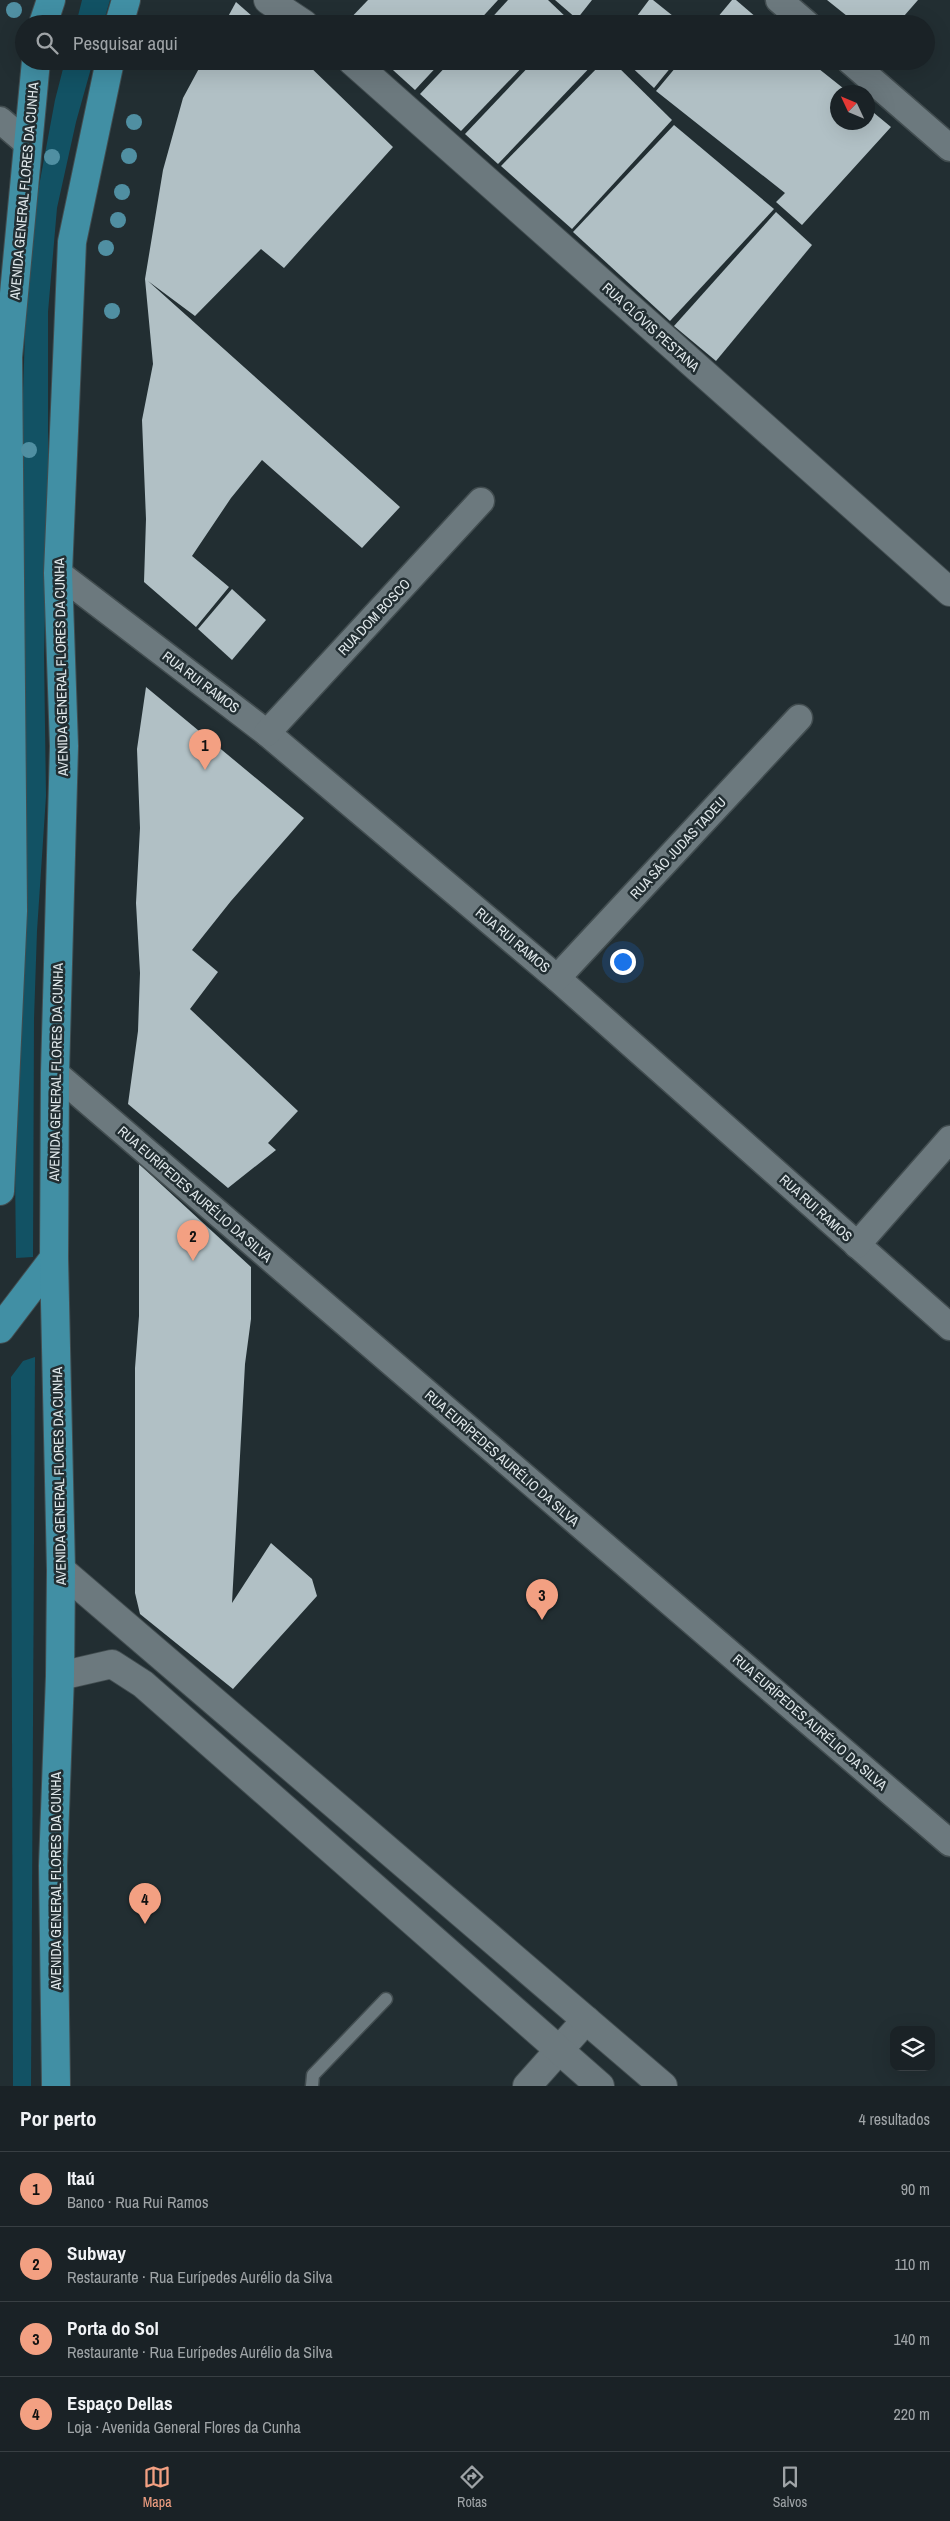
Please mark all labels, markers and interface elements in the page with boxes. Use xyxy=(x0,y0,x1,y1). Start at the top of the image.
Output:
search box xyxy=(15,15,935,70)
icon: search xyxy=(33,29,61,57)
text: Pesquisar aqui xyxy=(73,30,178,56)
street label: AVENIDA GENERAL FLORES DA CUNHA xyxy=(5,81,43,301)
north arrow xyxy=(830,85,875,130)
street label: RUA CLÓVIS PESTANA xyxy=(599,279,704,376)
street label: AVENIDA GENERAL FLORES DA CUNHA xyxy=(50,557,72,777)
street label: RUA DOM BOSCO xyxy=(334,575,414,659)
street label: RUA RUI RAMOS xyxy=(159,647,243,717)
pin: 1 xyxy=(189,729,221,770)
street label: RUA SÃO JUDAS TADEU xyxy=(626,793,730,903)
street label: RUA RUI RAMOS xyxy=(472,904,554,977)
your location xyxy=(610,949,636,975)
street label: AVENIDA GENERAL FLORES DA CUNHA xyxy=(45,962,67,1182)
street label: RUA EURÍPEDES AURÉLIO DA SILVA xyxy=(114,1122,276,1266)
street label: RUA RUI RAMOS xyxy=(776,1171,856,1246)
pin: 2 xyxy=(177,1220,209,1261)
street label: AVENIDA GENERAL FLORES DA CUNHA xyxy=(48,1366,70,1586)
street label: RUA EURÍPEDES AURÉLIO DA SILVA xyxy=(421,1386,583,1530)
pin: 3 xyxy=(526,1579,558,1620)
street label: RUA EURÍPEDES AURÉLIO DA SILVA xyxy=(729,1650,891,1794)
street label: AVENIDA GENERAL FLORES DA CUNHA xyxy=(47,1772,65,1991)
pin: 4 xyxy=(129,1883,161,1924)
map controls xyxy=(890,2026,935,2071)
button: layers xyxy=(890,2026,935,2071)
text: Por perto xyxy=(20,2104,97,2133)
text: 4 resultados xyxy=(859,2108,930,2130)
text: Itaú xyxy=(67,2165,95,2191)
text: 1 xyxy=(32,2178,40,2200)
text: 90 m xyxy=(901,2178,930,2200)
text: Banco · Rua Rui Ramos xyxy=(67,2191,208,2213)
text: Subway xyxy=(67,2240,126,2266)
text: 2 xyxy=(32,2253,40,2275)
text: 110 m xyxy=(894,2253,930,2275)
text: Restaurante · Rua Eurípedes Aurélio da Silva xyxy=(67,2266,333,2288)
text: Porta do Sol xyxy=(67,2315,159,2341)
text: 3 xyxy=(32,2328,40,2350)
text: 140 m xyxy=(894,2328,930,2350)
text: Restaurante · Rua Eurípedes Aurélio da Silva xyxy=(67,2341,333,2363)
text: Espaço Dellas xyxy=(67,2390,173,2416)
text: 4 xyxy=(32,2403,40,2425)
text: 220 m xyxy=(894,2403,930,2425)
text: Loja · Avenida General Flores da Cunha xyxy=(67,2416,301,2438)
tab: Mapa xyxy=(143,2463,172,2511)
tab: Rotas xyxy=(457,2463,487,2511)
tab: Salvos xyxy=(773,2463,807,2511)

